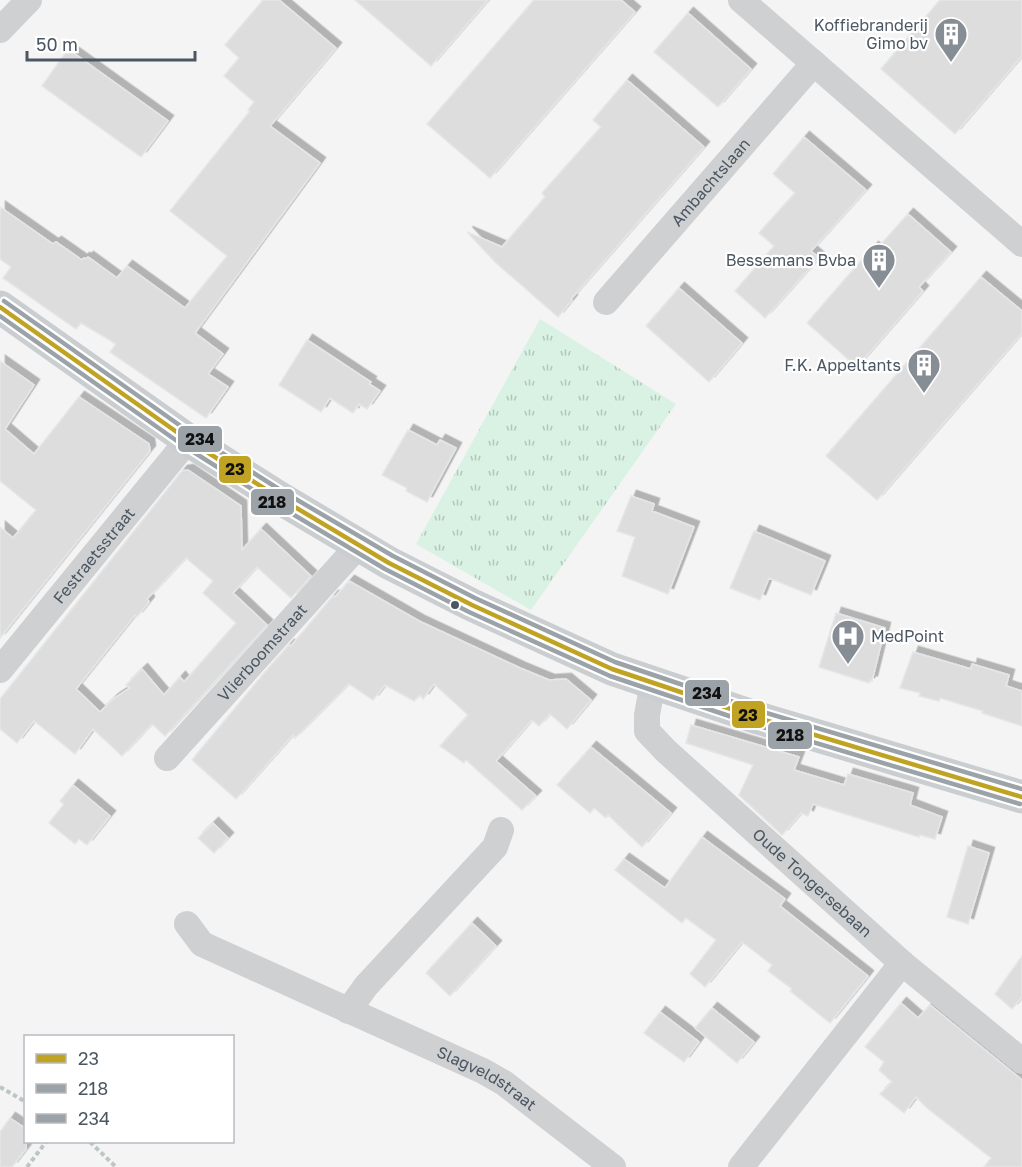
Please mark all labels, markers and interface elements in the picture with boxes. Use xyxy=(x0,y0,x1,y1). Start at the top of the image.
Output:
place label: Koffiebranderij Gimo bv xyxy=(814,15,928,53)
building icon: Koffiebranderij Gimo bv xyxy=(933,16,969,63)
scale bar xyxy=(27,24,195,62)
text: 50 m xyxy=(36,33,78,55)
street label: Ambachtslaan xyxy=(667,134,754,230)
building icon: Bessemans Bvba xyxy=(861,242,897,289)
place label: Bessemans Bvba xyxy=(726,250,856,270)
building icon: F.K. Appeltants xyxy=(906,347,942,394)
place label: F.K. Appeltants xyxy=(784,355,901,375)
line badge: 234 xyxy=(177,425,223,453)
text: 234 xyxy=(185,429,215,449)
line badge: 23 xyxy=(218,455,252,484)
text: 23 xyxy=(225,459,245,479)
line badge: 218 xyxy=(250,488,295,516)
text: 218 xyxy=(258,492,286,512)
street label: Festraetsstraat xyxy=(49,503,139,607)
unlabelled marker xyxy=(449,599,461,611)
street label: Vlierboomstraat xyxy=(213,600,311,705)
hospital icon: MedPoint xyxy=(830,618,866,665)
place label: MedPoint xyxy=(871,626,944,646)
line badge: 234 xyxy=(684,679,730,707)
text: 234 xyxy=(692,683,722,703)
line badge: 23 xyxy=(731,700,766,729)
text: 23 xyxy=(738,705,758,725)
line badge: 218 xyxy=(767,721,813,750)
text: 218 xyxy=(776,725,804,745)
street label: Oude Tongersebaan xyxy=(749,824,876,941)
legend xyxy=(24,1035,234,1143)
street label: Slagveldstraat xyxy=(434,1041,541,1114)
text: 23 xyxy=(78,1047,99,1069)
text: 218 xyxy=(78,1077,108,1099)
text: 234 xyxy=(78,1107,110,1129)

